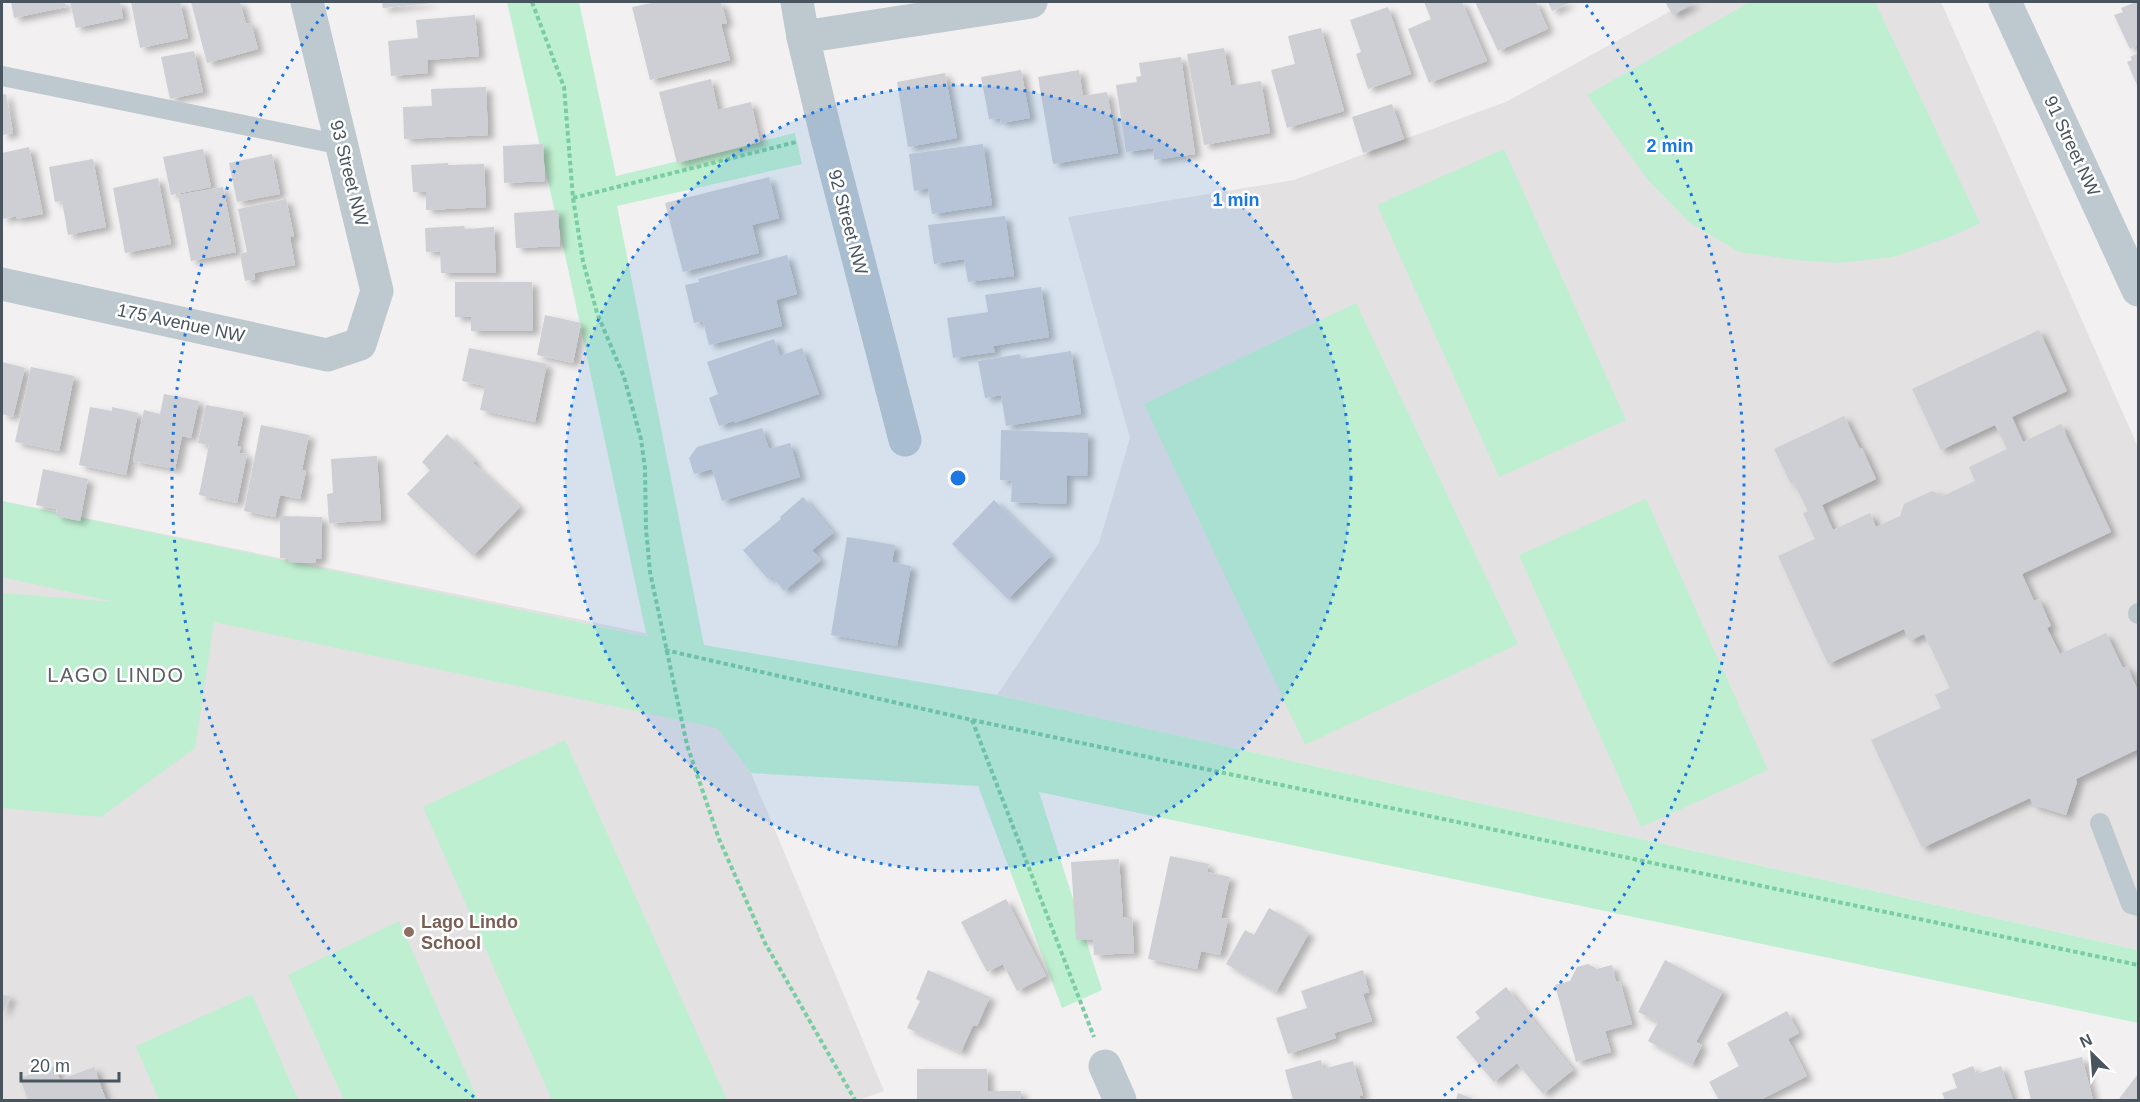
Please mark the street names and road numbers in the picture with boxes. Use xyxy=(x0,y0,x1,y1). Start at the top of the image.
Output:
street label: 91 Street NW xyxy=(2040,93,2104,199)
street label: 93 Street NW xyxy=(326,118,372,228)
street label: 92 Street NW xyxy=(824,167,872,277)
street label: 175 Avenue NW xyxy=(115,300,247,346)

